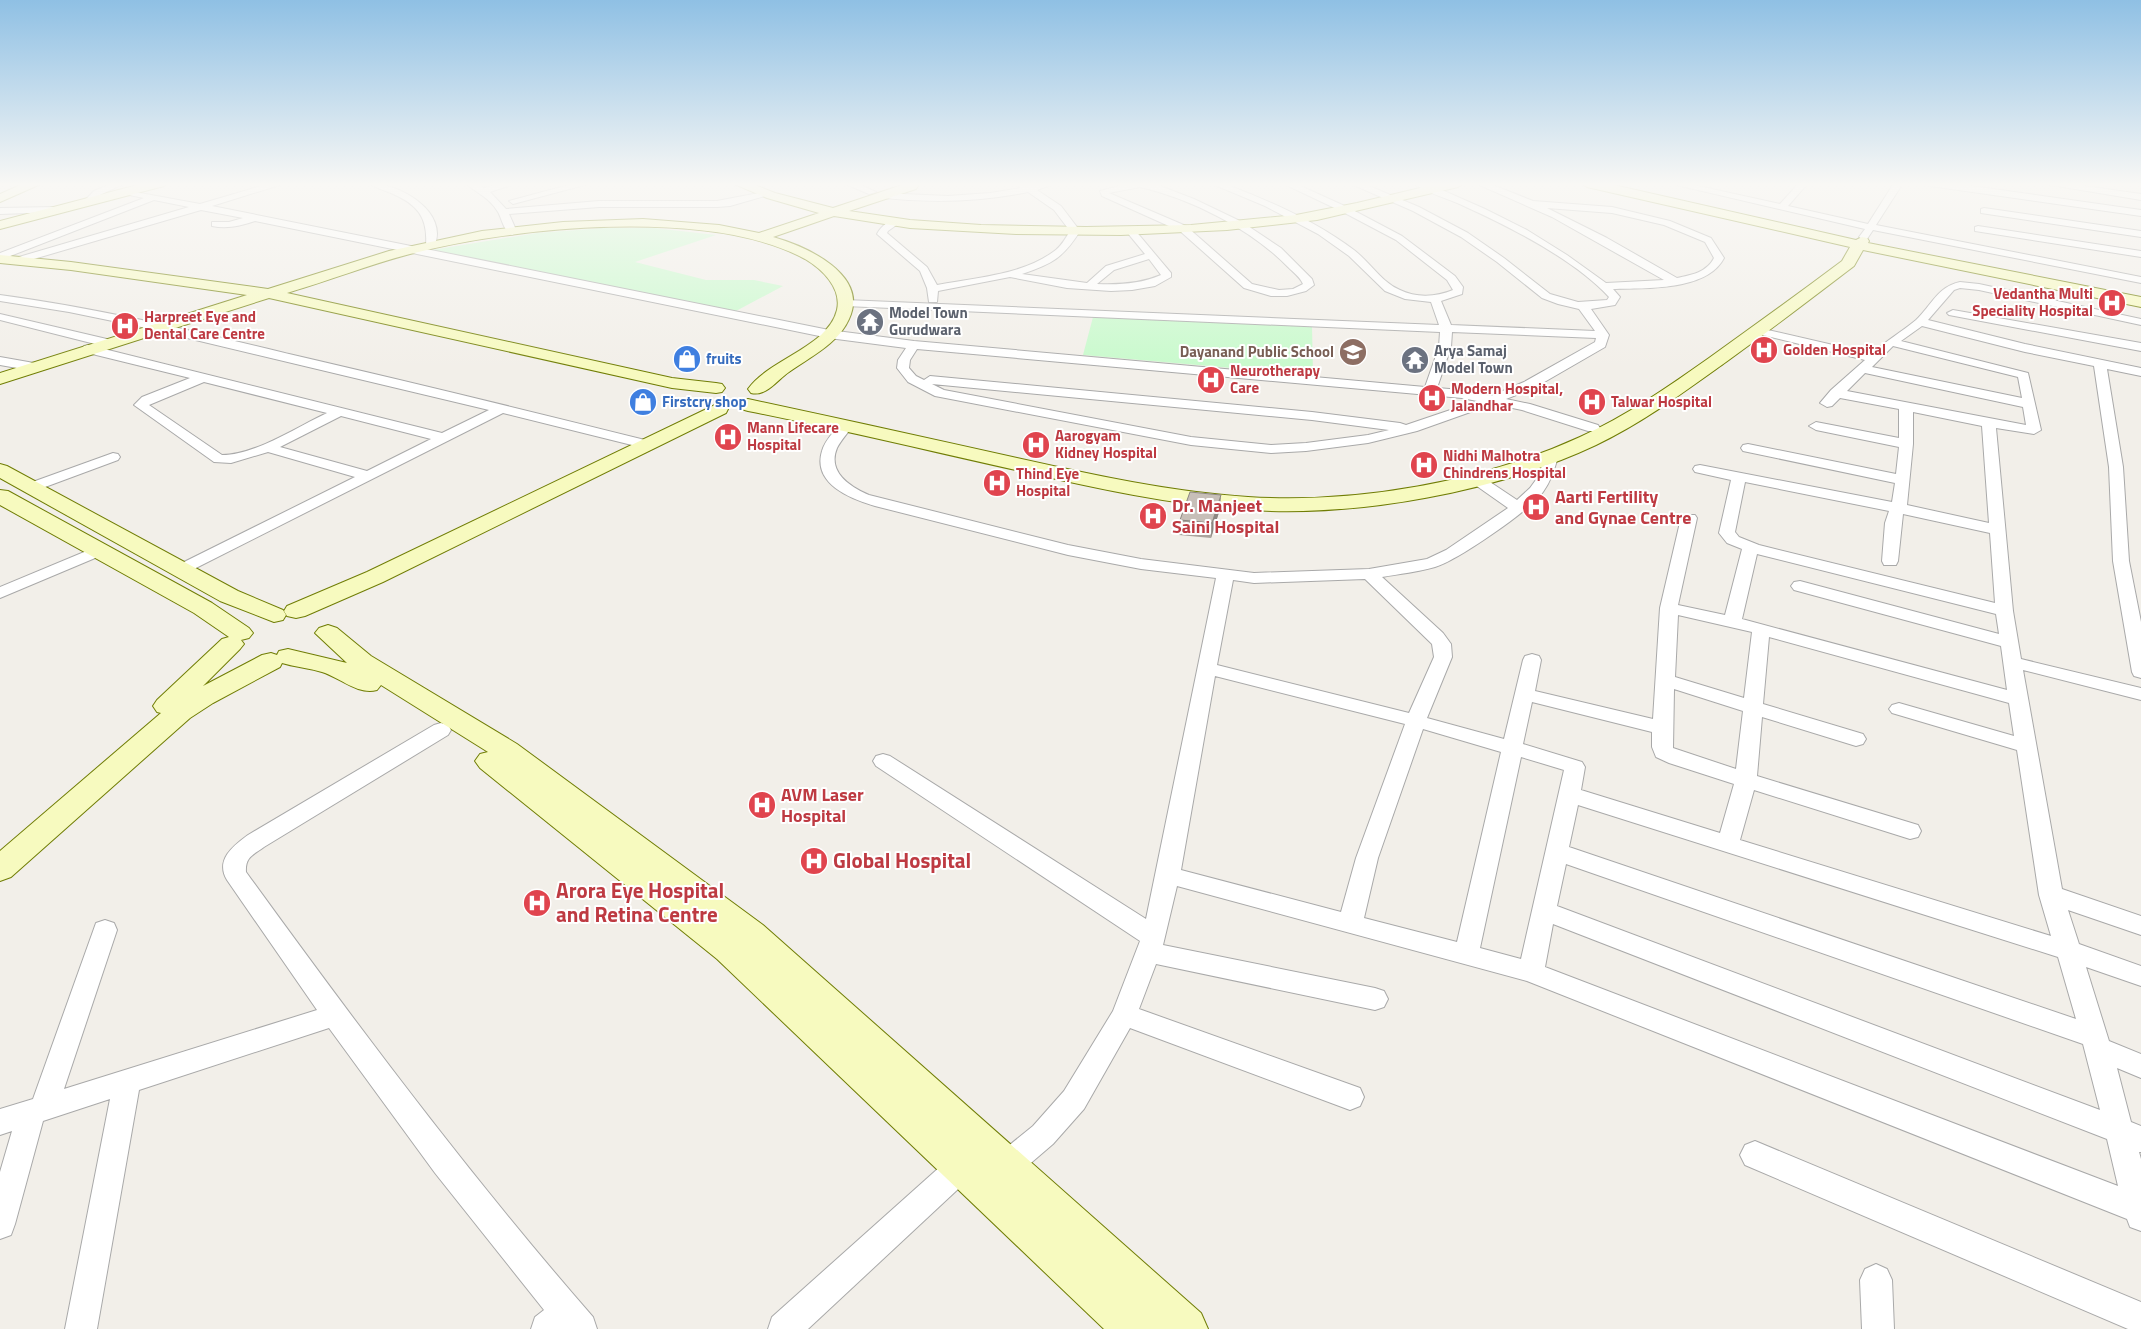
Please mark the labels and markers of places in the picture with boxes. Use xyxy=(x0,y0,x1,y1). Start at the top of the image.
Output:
place label: Vedantha Multi Speciality Hospital xyxy=(1972,282,2093,322)
hospital icon: Vedantha Multi Speciality Hospital xyxy=(2097,288,2127,318)
place label: Model Town Gurudwara xyxy=(889,301,968,341)
place label: Harpreet Eye and Dental Care Centre xyxy=(144,305,265,345)
temple icon: Model Town Gurudwara xyxy=(855,307,885,337)
hospital icon: Harpreet Eye and Dental Care Centre xyxy=(110,311,140,341)
hospital icon: Golden Hospital xyxy=(1749,335,1779,365)
school or university icon: Dayanand Public School xyxy=(1338,337,1368,367)
place label: Golden Hospital xyxy=(1783,338,1886,361)
place label: Arya Samaj Model Town xyxy=(1434,339,1513,379)
place label: Dayanand Public School xyxy=(1180,340,1334,363)
shop icon: fruits xyxy=(672,344,702,374)
temple icon: Arya Samaj Model Town xyxy=(1400,345,1430,375)
place label: fruits xyxy=(706,347,742,370)
place label: Neurotherapy Care xyxy=(1230,359,1321,399)
hospital icon: Neurotherapy Care xyxy=(1196,365,1226,395)
place label: Modern Hospital, Jalandhar xyxy=(1451,377,1563,417)
hospital icon: Modern Hospital, Jalandhar xyxy=(1417,383,1447,413)
shop icon: Firstcry shop xyxy=(628,387,658,417)
hospital icon: Talwar Hospital xyxy=(1577,387,1607,417)
place label: Firstcry shop xyxy=(662,390,747,413)
place label: Talwar Hospital xyxy=(1611,390,1712,413)
place label: Mann Lifecare Hospital xyxy=(747,416,839,456)
hospital icon: Mann Lifecare Hospital xyxy=(713,422,743,452)
place label: Aarogyam Kidney Hospital xyxy=(1055,424,1157,464)
hospital icon: Aarogyam Kidney Hospital xyxy=(1021,430,1051,460)
place label: Nidhi Malhotra Chindrens Hospital xyxy=(1443,444,1566,484)
hospital icon: Nidhi Malhotra Chindrens Hospital xyxy=(1409,450,1439,480)
place label: Thind Eye Hospital xyxy=(1016,462,1080,502)
hospital icon: Thind Eye Hospital xyxy=(982,468,1012,498)
place label: Aarti Fertility and Gynae Centre xyxy=(1555,483,1691,531)
place label: Dr. Manjeet Saini Hospital xyxy=(1172,492,1279,540)
hospital icon: Aarti Fertility and Gynae Centre xyxy=(1521,492,1551,522)
hospital icon: Dr. Manjeet Saini Hospital xyxy=(1138,501,1168,531)
place label: AVM Laser Hospital xyxy=(781,781,864,829)
hospital icon: AVM Laser Hospital xyxy=(747,790,777,820)
place label: Global Hospital xyxy=(833,844,971,876)
hospital icon: Global Hospital xyxy=(799,846,829,876)
place label: Arora Eye Hospital and Retina Centre xyxy=(556,874,724,930)
hospital icon: Arora Eye Hospital and Retina Centre xyxy=(522,888,552,918)

